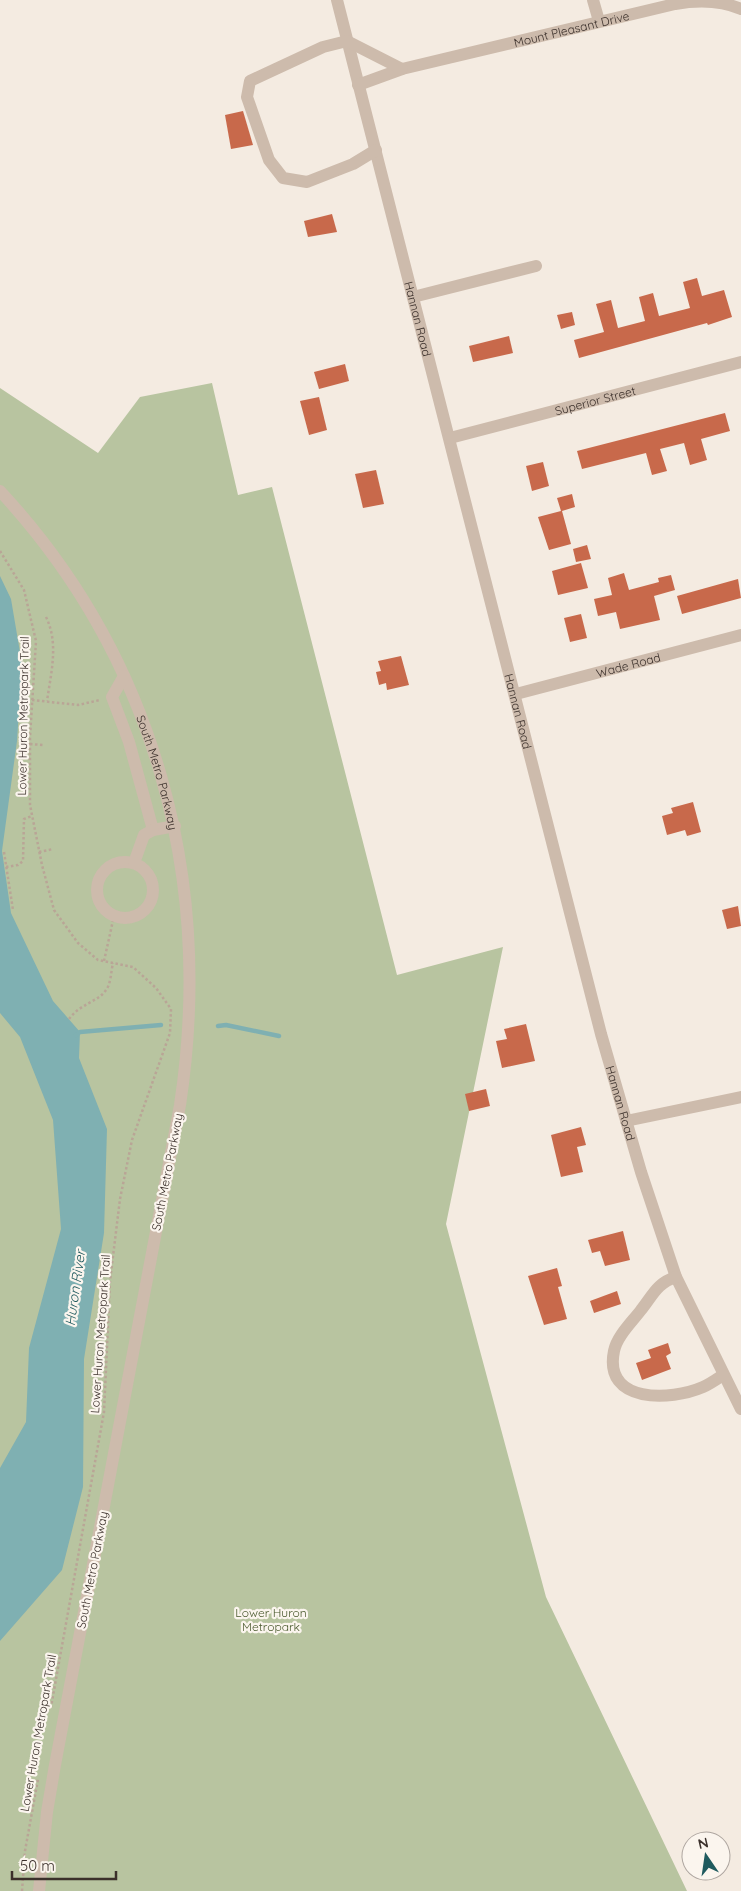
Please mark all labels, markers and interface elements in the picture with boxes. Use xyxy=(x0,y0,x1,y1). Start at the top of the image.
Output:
street label: Mount Pleasant Drive xyxy=(512,8,631,50)
street label: Hannan Road xyxy=(402,280,435,358)
street label: Superior Street xyxy=(553,382,637,418)
street label: Lower Huron Metropark Trail xyxy=(14,636,32,796)
street label: Wade Road xyxy=(594,649,662,680)
street label: Hannan Road xyxy=(502,672,535,750)
street label: South Metro Parkway xyxy=(134,713,181,831)
street label: Hannan Road xyxy=(603,1064,639,1142)
street label: South Metro Parkway xyxy=(148,1112,186,1232)
water label: Huron River xyxy=(61,1247,89,1327)
street label: Lower Huron Metropark Trail xyxy=(87,1254,113,1414)
street label: South Metro Parkway xyxy=(73,1510,111,1630)
park label: Lower Huron Metropark xyxy=(235,1605,307,1634)
street label: Lower Huron Metropark Trail xyxy=(17,1653,59,1813)
north arrow xyxy=(681,1831,731,1881)
text: N xyxy=(696,1833,710,1853)
scale bar xyxy=(12,1848,116,1880)
text: 50 m xyxy=(20,1856,55,1875)

